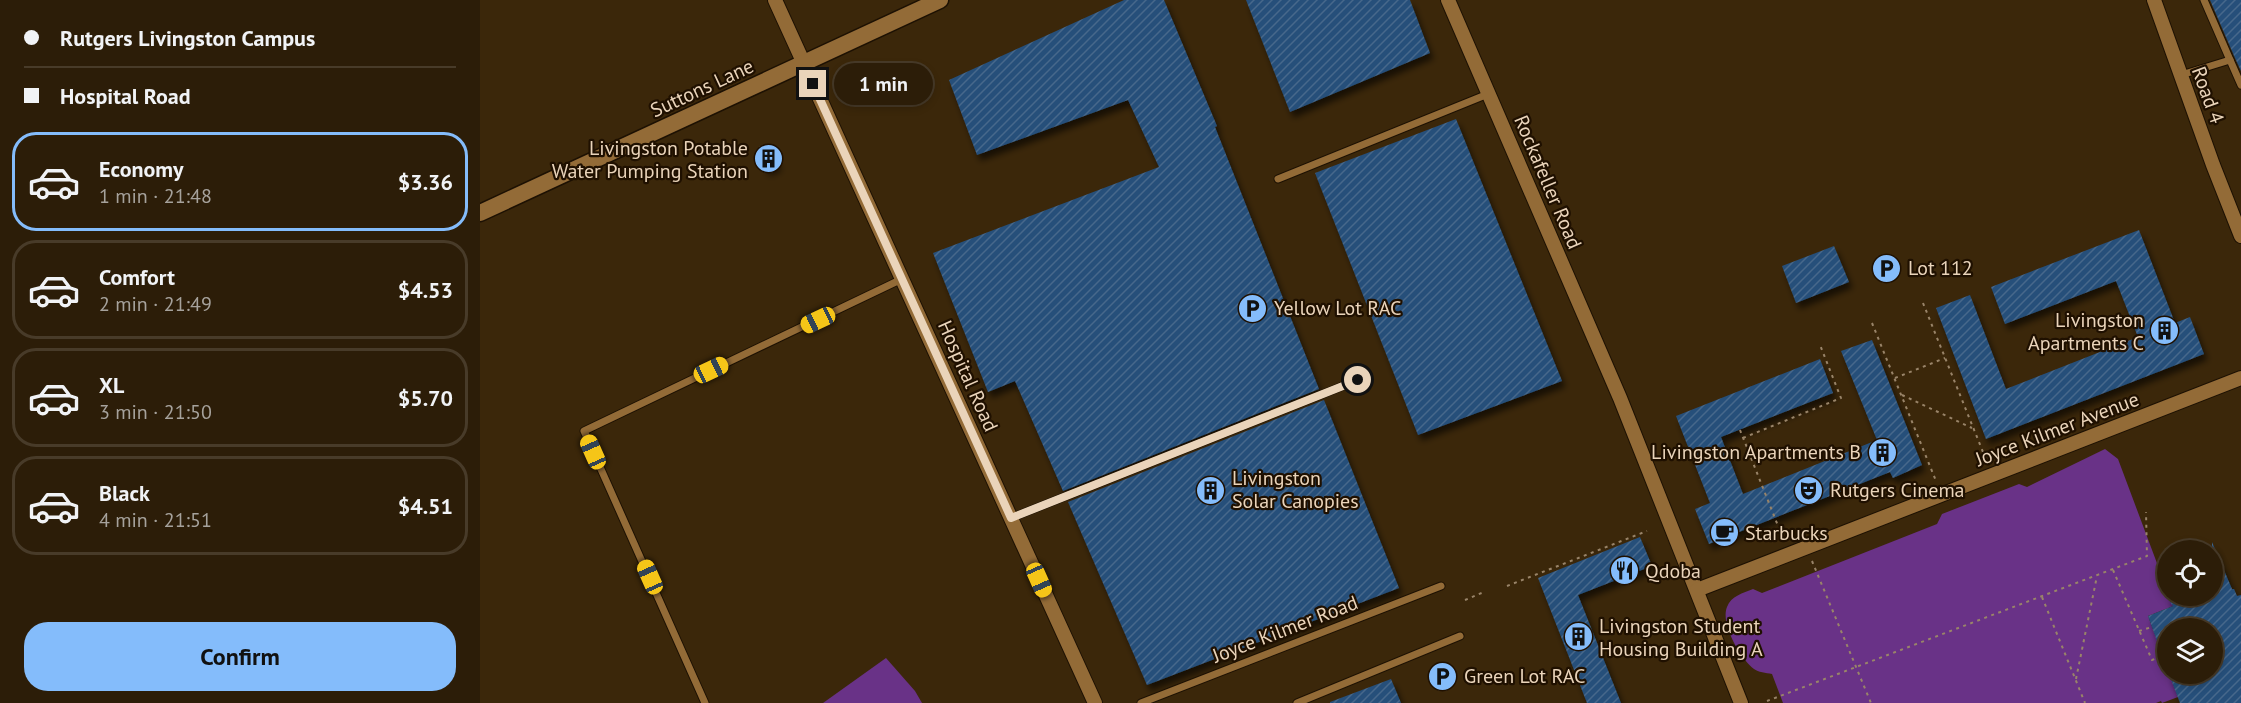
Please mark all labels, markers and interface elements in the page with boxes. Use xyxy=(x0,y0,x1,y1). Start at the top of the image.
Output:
text: Rutgers Livingston Campus xyxy=(60,24,315,52)
street label: Suttons Lane xyxy=(646,53,758,123)
callout: 1 min xyxy=(834,63,933,105)
street label: Road 4 xyxy=(2186,63,2230,127)
route end xyxy=(799,70,826,97)
text: 1 min xyxy=(859,71,908,97)
text: Hospital Road xyxy=(60,82,191,110)
street label: Rockafeller Road xyxy=(1508,111,1588,253)
place label: Livingston Potable Water Pumping Station xyxy=(552,135,748,184)
building icon: Livingston Potable Water Pumping Station xyxy=(753,143,785,175)
icon: car xyxy=(27,155,81,209)
text: Economy xyxy=(99,155,183,183)
text: $3.36 xyxy=(398,168,453,196)
text: 1 min · 21:48 xyxy=(99,183,212,209)
parking icon: Lot 112 xyxy=(1871,252,1903,284)
place label: Lot 112 xyxy=(1908,255,1973,281)
icon: car xyxy=(27,263,81,317)
text: Comfort xyxy=(99,263,175,291)
text: $4.53 xyxy=(398,276,453,304)
text: 2 min · 21:49 xyxy=(99,291,212,317)
parking icon: Yellow Lot RAC xyxy=(1237,292,1269,324)
place label: Yellow Lot RAC xyxy=(1274,295,1401,321)
car xyxy=(798,304,838,336)
place label: Livingston Apartments C xyxy=(2028,307,2144,356)
building icon: Livingston Apartments C xyxy=(2149,315,2181,347)
street label: Hospital Road xyxy=(932,316,1004,436)
car xyxy=(691,354,731,386)
route start xyxy=(1344,366,1371,393)
icon: car xyxy=(27,371,81,425)
text: XL xyxy=(99,371,124,399)
text: $5.70 xyxy=(398,384,453,412)
street label: Joyce Kilmer Avenue xyxy=(1971,386,2143,473)
text: 3 min · 21:50 xyxy=(99,399,212,425)
car xyxy=(577,432,609,472)
building icon: Livingston Apartments B xyxy=(1866,436,1898,468)
place label: Livingston Apartments B xyxy=(1651,439,1861,465)
place label: Livingston Solar Canopies xyxy=(1232,465,1359,514)
building icon: Livingston Solar Canopies xyxy=(1195,474,1227,506)
theatre icon: Rutgers Cinema xyxy=(1793,474,1825,506)
place label: Rutgers Cinema xyxy=(1830,477,1965,503)
icon: car xyxy=(27,479,81,533)
text: Black xyxy=(99,479,150,507)
text: $4.51 xyxy=(398,492,453,520)
text: 4 min · 21:51 xyxy=(99,507,212,533)
cafe icon: Starbucks xyxy=(1708,517,1740,549)
place label: Starbucks xyxy=(1745,520,1828,546)
map controls xyxy=(2157,540,2223,684)
button: locate xyxy=(2157,540,2223,606)
restaurant icon: Qdoba xyxy=(1608,555,1640,587)
car xyxy=(634,557,666,597)
place label: Qdoba xyxy=(1645,558,1701,584)
car xyxy=(1023,560,1055,600)
street label: Joyce Kilmer Road xyxy=(1208,589,1361,669)
place label: Livingston Student Housing Building A xyxy=(1599,613,1763,662)
button: layers xyxy=(2157,618,2223,684)
building icon: Livingston Student Housing Building A xyxy=(1562,621,1594,653)
button: Confirm xyxy=(24,622,456,691)
parking icon: Green Lot RAC xyxy=(1427,660,1459,692)
place label: Green Lot RAC xyxy=(1464,663,1585,689)

